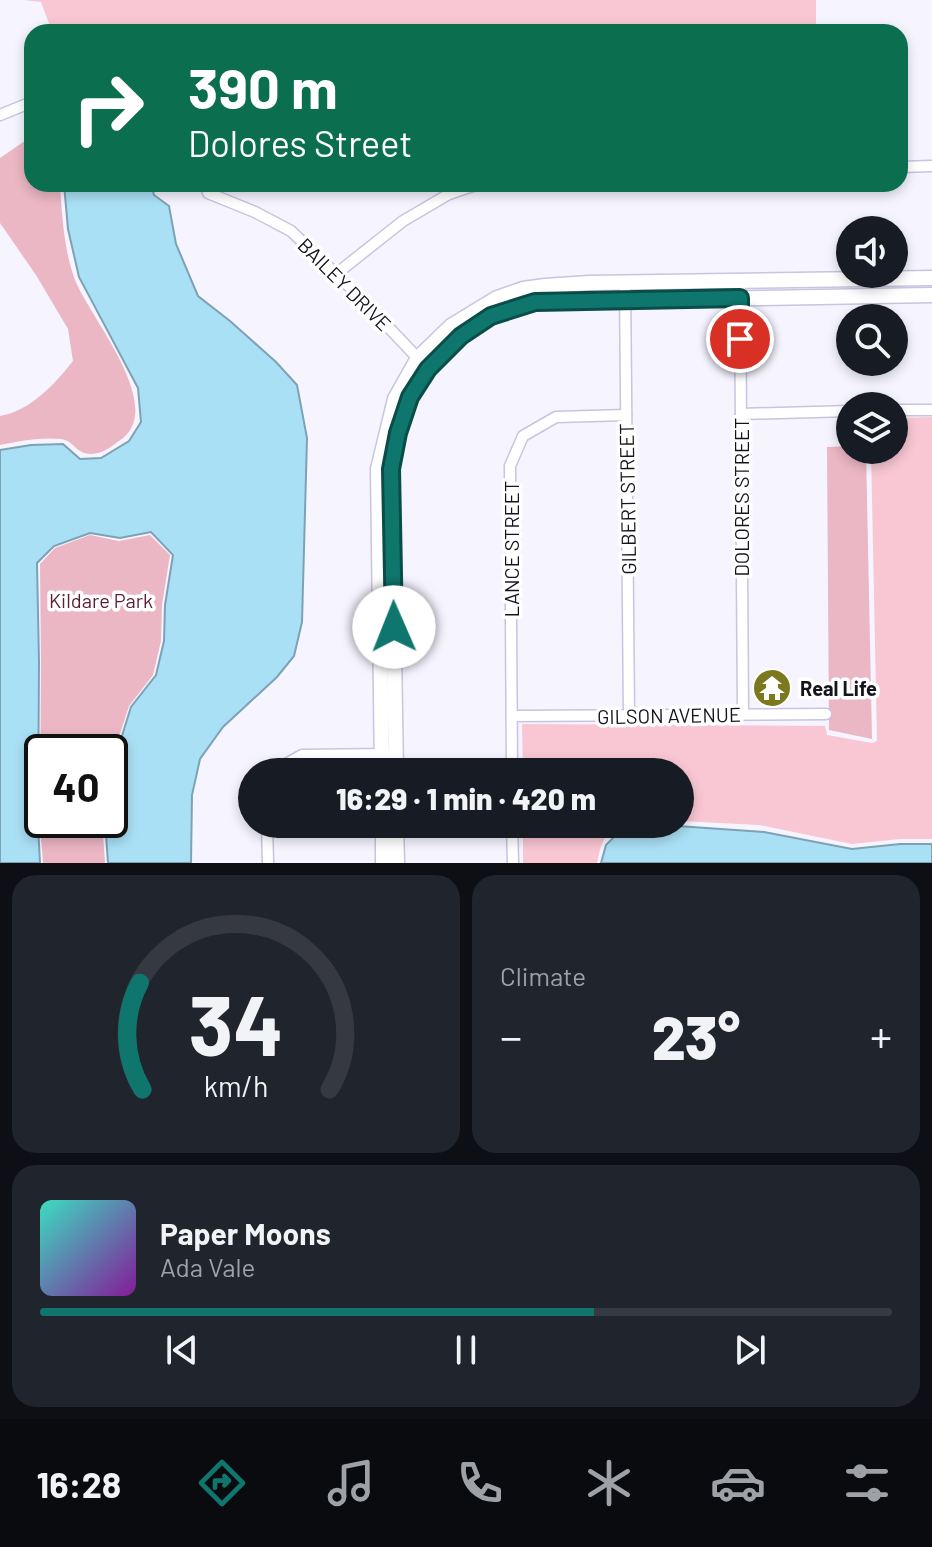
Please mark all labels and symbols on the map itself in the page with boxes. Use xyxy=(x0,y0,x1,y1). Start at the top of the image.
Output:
street label: BAILEY DRIVE xyxy=(294,233,396,335)
pin xyxy=(706,305,774,373)
street label: DOLORES STREET xyxy=(729,418,753,576)
street label: GILBERT STREET xyxy=(614,423,640,575)
street label: LANCE STREET xyxy=(499,481,523,617)
position arrow xyxy=(352,585,436,669)
park label: Kildare Park xyxy=(49,588,153,612)
temple icon: Real Life xyxy=(751,667,793,709)
place label: Real Life xyxy=(800,676,877,700)
street label: GILSON AVENUE xyxy=(597,702,741,728)
speed limit sign: 40 xyxy=(24,734,128,838)

